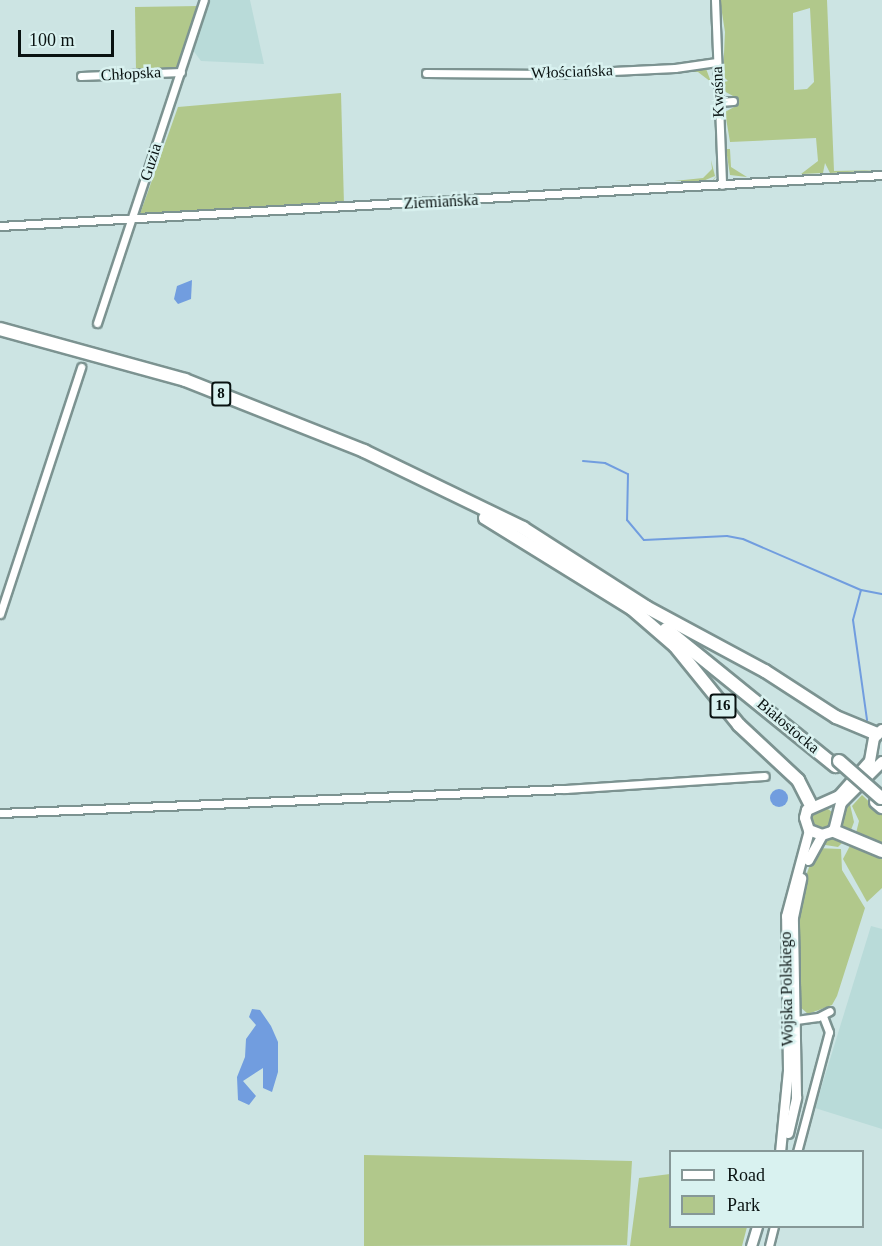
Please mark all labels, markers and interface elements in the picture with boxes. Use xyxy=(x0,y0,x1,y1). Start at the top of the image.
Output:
scale bar xyxy=(21,18,117,56)
text: 100 m xyxy=(29,30,75,50)
street label: Włościańska xyxy=(531,61,613,83)
street label: Chłopska xyxy=(100,63,162,85)
street label: Kwaśna xyxy=(708,66,728,118)
street label: Guzia xyxy=(136,141,166,183)
street label: Ziemiańska xyxy=(403,190,479,214)
road number: 8 xyxy=(210,382,232,406)
road number: 16 xyxy=(710,694,736,718)
street label: Białostocka xyxy=(753,694,823,758)
street label: Wojska Polskiego xyxy=(776,931,798,1047)
legend xyxy=(669,1150,864,1228)
text: Road xyxy=(727,1165,765,1185)
text: Park xyxy=(727,1195,760,1215)

